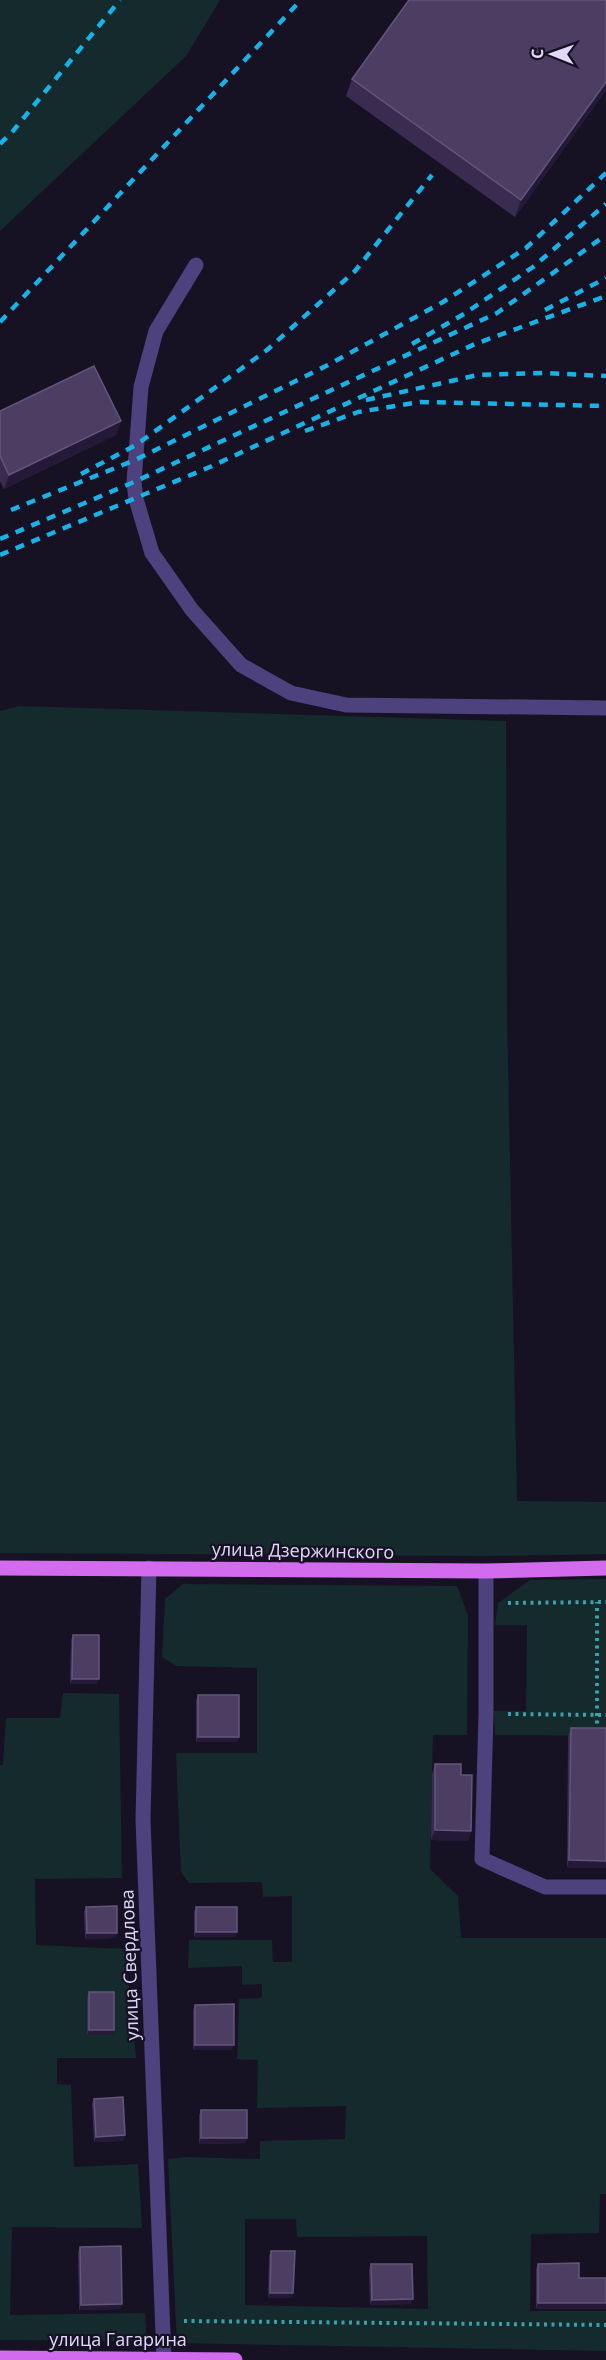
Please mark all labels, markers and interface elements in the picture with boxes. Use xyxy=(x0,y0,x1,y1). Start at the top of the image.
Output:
north arrow xyxy=(522,24,582,84)
text: С xyxy=(526,48,548,59)
street label: улица Дзержинского xyxy=(212,1536,394,1564)
street label: улица Свердлова xyxy=(114,1889,144,2041)
street label: улица Гагарина xyxy=(49,2327,187,2351)

